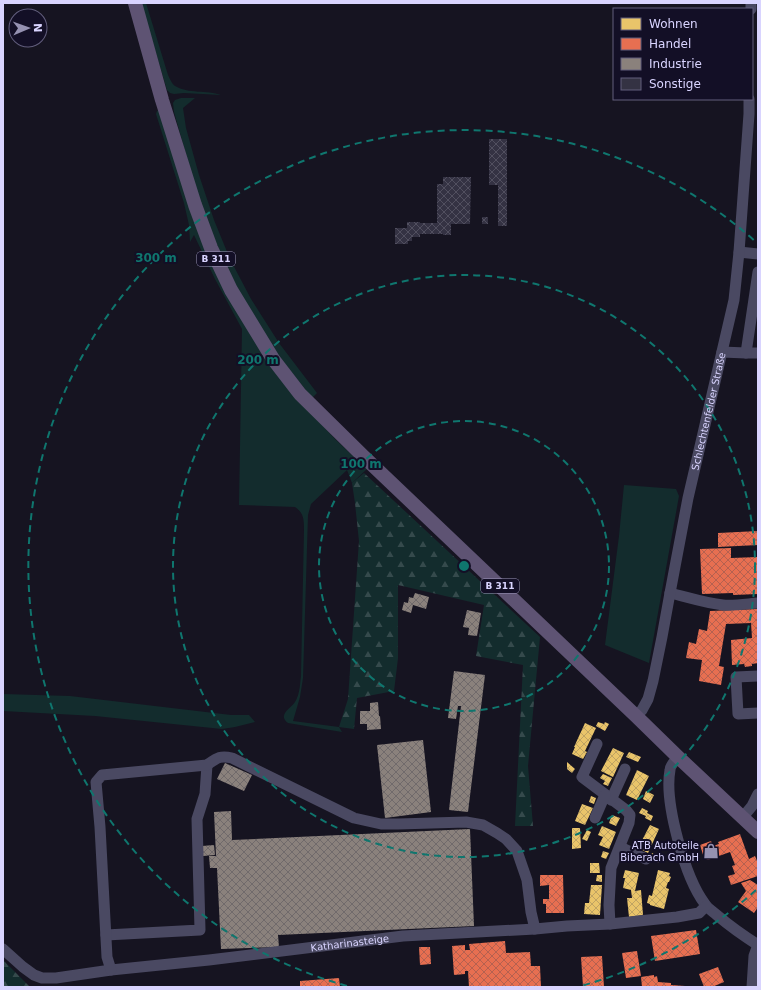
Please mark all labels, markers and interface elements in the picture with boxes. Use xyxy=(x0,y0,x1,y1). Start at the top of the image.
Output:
north arrow xyxy=(8,8,48,48)
legend xyxy=(613,8,753,100)
text: Wohnen xyxy=(649,17,698,31)
text: N xyxy=(31,23,44,33)
text: Handel xyxy=(649,37,691,51)
text: Industrie xyxy=(649,57,702,71)
text: Sonstige xyxy=(649,77,701,91)
text: 300 m xyxy=(135,251,177,265)
road number: B 311 xyxy=(197,252,235,266)
street label: Schlechtenfelder Straße xyxy=(689,351,727,471)
text: 200 m xyxy=(237,353,279,367)
text: 100 m xyxy=(340,457,382,471)
centre of rings xyxy=(457,559,471,573)
road number: B 311 xyxy=(481,579,519,593)
place label: ATB Autoteile Biberach GmbH xyxy=(620,840,699,863)
shop icon: ATB Autoteile Biberach GmbH xyxy=(702,842,720,860)
street label: Katharinasteige xyxy=(310,932,390,953)

